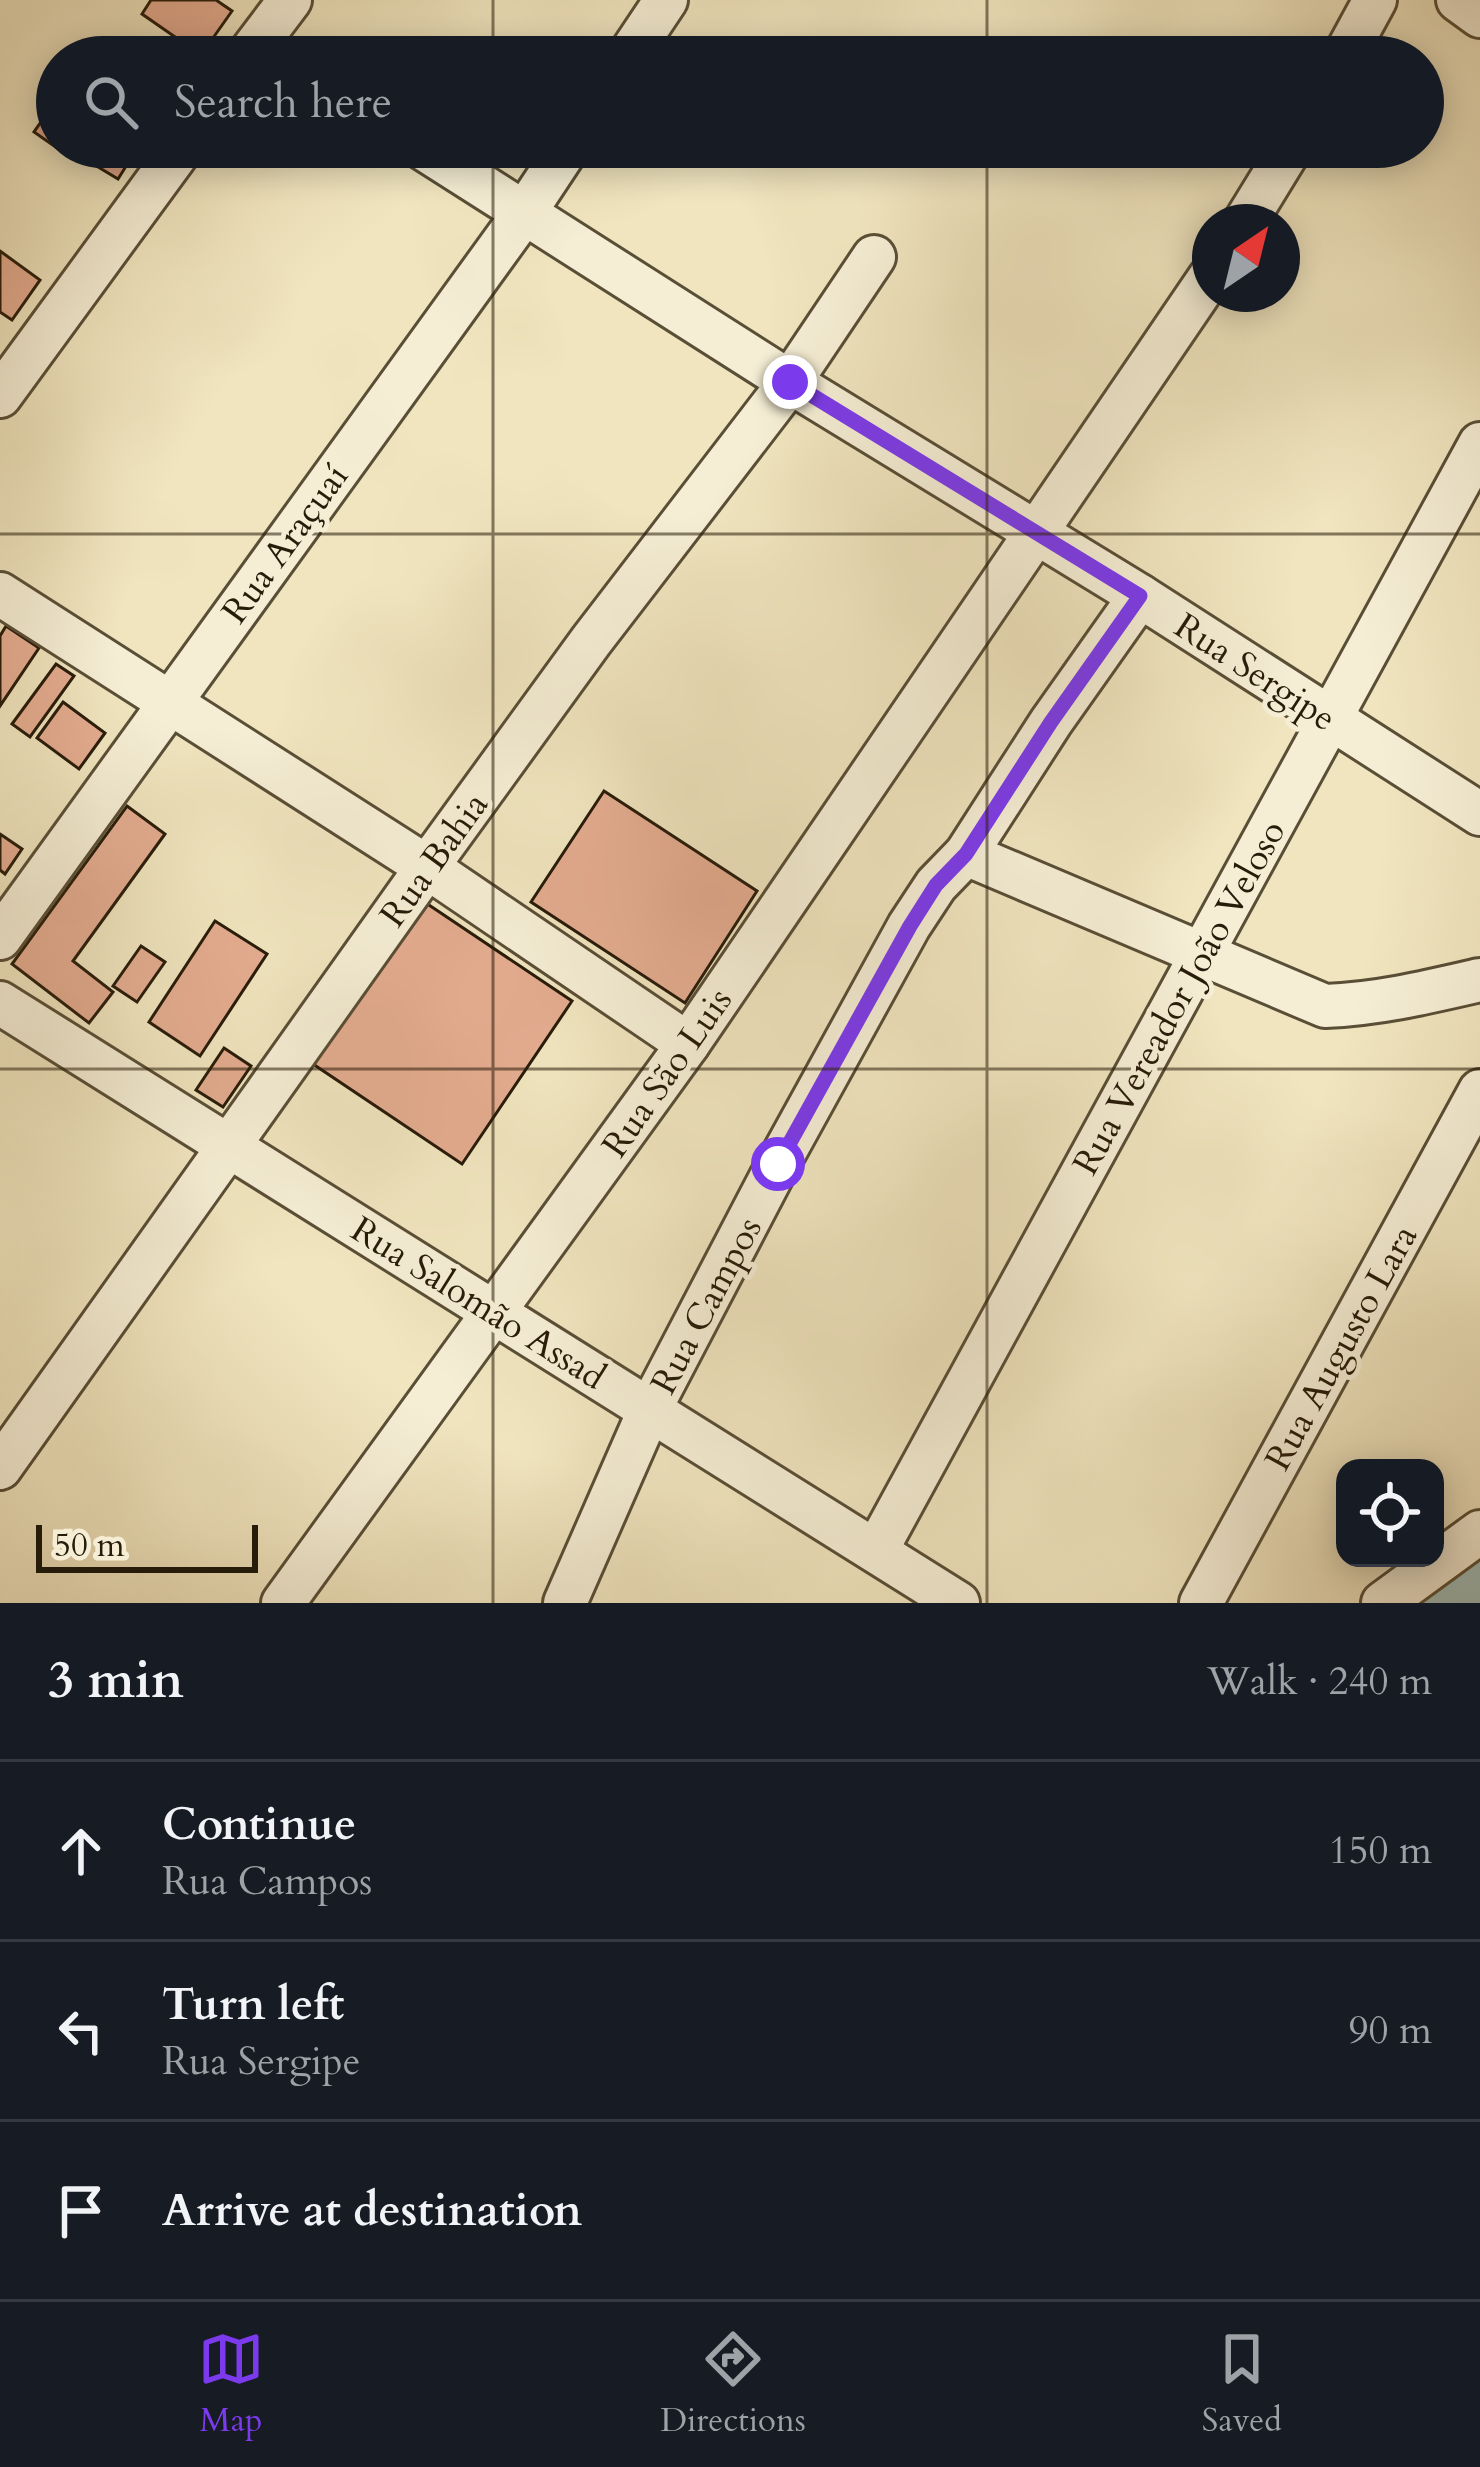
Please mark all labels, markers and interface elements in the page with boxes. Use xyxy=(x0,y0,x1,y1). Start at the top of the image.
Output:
search box xyxy=(36,36,1444,168)
icon: search xyxy=(78,69,144,135)
text: Search here xyxy=(174,72,392,133)
north arrow xyxy=(1192,204,1300,312)
route end xyxy=(763,355,817,409)
street label: Rua Araçuaí xyxy=(211,454,360,634)
street label: Rua Sergipe xyxy=(1165,602,1345,743)
street label: Rua Bahia xyxy=(369,782,500,937)
street label: Rua Vereador João Veloso xyxy=(1061,812,1297,1184)
street label: Rua São Luis xyxy=(591,978,744,1167)
route start xyxy=(751,1137,805,1191)
street label: Rua Salomão Assad xyxy=(341,1205,615,1401)
street label: Rua Campos xyxy=(639,1209,774,1403)
street label: Rua Augusto Lara xyxy=(1254,1216,1429,1479)
map controls xyxy=(1336,1459,1444,1567)
button: locate xyxy=(1336,1459,1444,1567)
scale bar xyxy=(36,1519,258,1572)
text: 50 m xyxy=(54,1523,125,1568)
text: 3 min xyxy=(48,1646,184,1716)
text: Walk · 240 m xyxy=(1207,1655,1432,1708)
text: Continue xyxy=(162,1794,356,1855)
icon: ahead xyxy=(48,1818,114,1884)
text: 150 m xyxy=(1329,1824,1432,1877)
text: Rua Campos xyxy=(162,1855,372,1908)
text: Turn left xyxy=(162,1974,344,2035)
icon: left xyxy=(48,1998,114,2064)
text: 90 m xyxy=(1349,2004,1432,2057)
text: Rua Sergipe xyxy=(162,2035,361,2088)
icon: arrive xyxy=(48,2178,114,2244)
text: Arrive at destination xyxy=(162,2180,582,2241)
tab: Map xyxy=(198,2326,264,2443)
tab: Directions xyxy=(660,2326,806,2443)
tab: Saved xyxy=(1202,2326,1282,2443)

